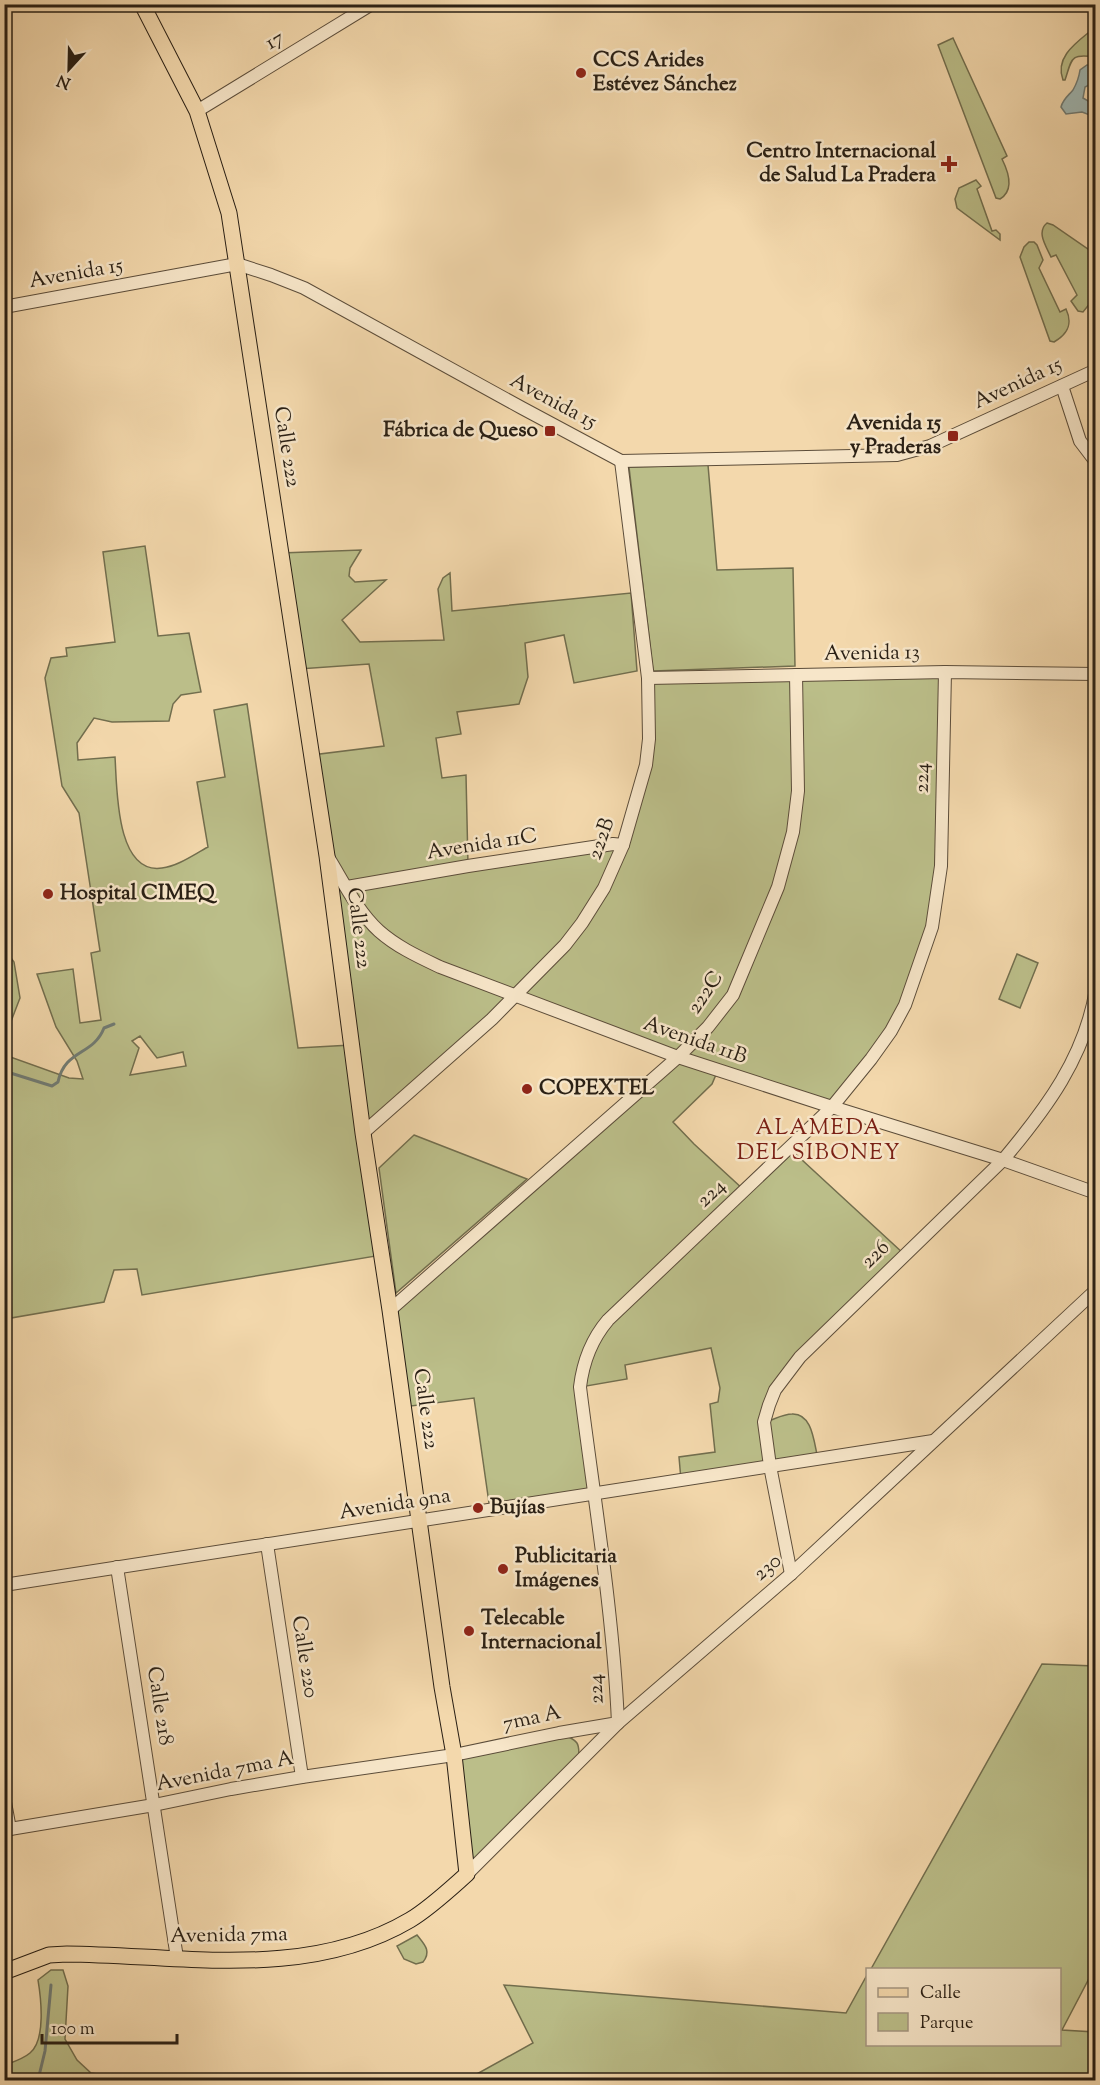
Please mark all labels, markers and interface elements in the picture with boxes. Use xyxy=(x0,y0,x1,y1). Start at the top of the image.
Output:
street label: 17 xyxy=(260,23,291,58)
north arrow xyxy=(39,39,99,99)
place label: CCS Arides Estévez Sánchez xyxy=(593,46,737,100)
marker: CCS Arides Estévez Sánchez xyxy=(574,66,588,80)
text: N xyxy=(54,67,75,94)
place label: Centro Internacional de Salud La Pradera xyxy=(746,137,936,191)
marker: Centro Internacional de Salud La Pradera xyxy=(940,155,958,173)
street label: Avenida 15 xyxy=(27,251,125,297)
street label: Avenida 15 xyxy=(969,350,1067,418)
street label: Avenida 15 xyxy=(504,367,602,437)
street label: Calle 222 xyxy=(265,404,307,490)
place label: Avenida 15 y Praderas xyxy=(846,409,942,463)
place label: Fábrica de Queso xyxy=(383,416,539,446)
marker: Fábrica de Queso xyxy=(543,424,557,438)
marker: Avenida 15 y Praderas xyxy=(946,429,960,443)
street label: Avenida 13 xyxy=(824,638,920,670)
street label: 224 xyxy=(908,763,938,793)
street label: 222B xyxy=(581,814,623,864)
street label: Avenida 11C xyxy=(425,821,539,869)
place label: Hospital CIMEQ xyxy=(60,879,218,909)
street label: Calle 222 xyxy=(338,886,378,970)
marker: Hospital CIMEQ xyxy=(41,887,55,901)
street label: 222C xyxy=(681,965,731,1021)
street label: Avenida 11B xyxy=(639,1009,751,1073)
place label: COPEXTEL xyxy=(539,1074,655,1104)
marker: COPEXTEL xyxy=(520,1082,534,1096)
district label: ALAMEDA DEL SIBONEY xyxy=(737,1113,901,1170)
street label: 224 xyxy=(691,1173,733,1215)
street label: 226 xyxy=(855,1234,897,1276)
street label: Calle 222 xyxy=(404,1367,446,1452)
street label: Avenida 9na xyxy=(337,1481,453,1529)
place label: Bujías xyxy=(490,1493,545,1523)
marker: Bujías xyxy=(471,1501,485,1515)
place label: Publicitaria Imágenes xyxy=(515,1542,617,1596)
street label: 230 xyxy=(747,1547,789,1589)
marker: Publicitaria Imágenes xyxy=(496,1562,510,1576)
place label: Telecable Internacional xyxy=(481,1604,602,1658)
street label: Calle 220 xyxy=(283,1614,325,1700)
marker: Telecable Internacional xyxy=(462,1624,476,1638)
street label: Calle 218 xyxy=(138,1664,180,1748)
street label: 224 xyxy=(581,1673,613,1705)
street label: 7ma A xyxy=(500,1698,564,1740)
street label: Avenida 7ma A xyxy=(154,1744,296,1800)
street label: Avenida 7ma xyxy=(170,1920,289,1952)
legend xyxy=(866,1968,1061,2046)
text: Calle xyxy=(920,1981,961,2007)
scale bar xyxy=(42,2007,177,2045)
text: Parque xyxy=(920,2011,973,2037)
text: 100 m xyxy=(51,2017,95,2043)

